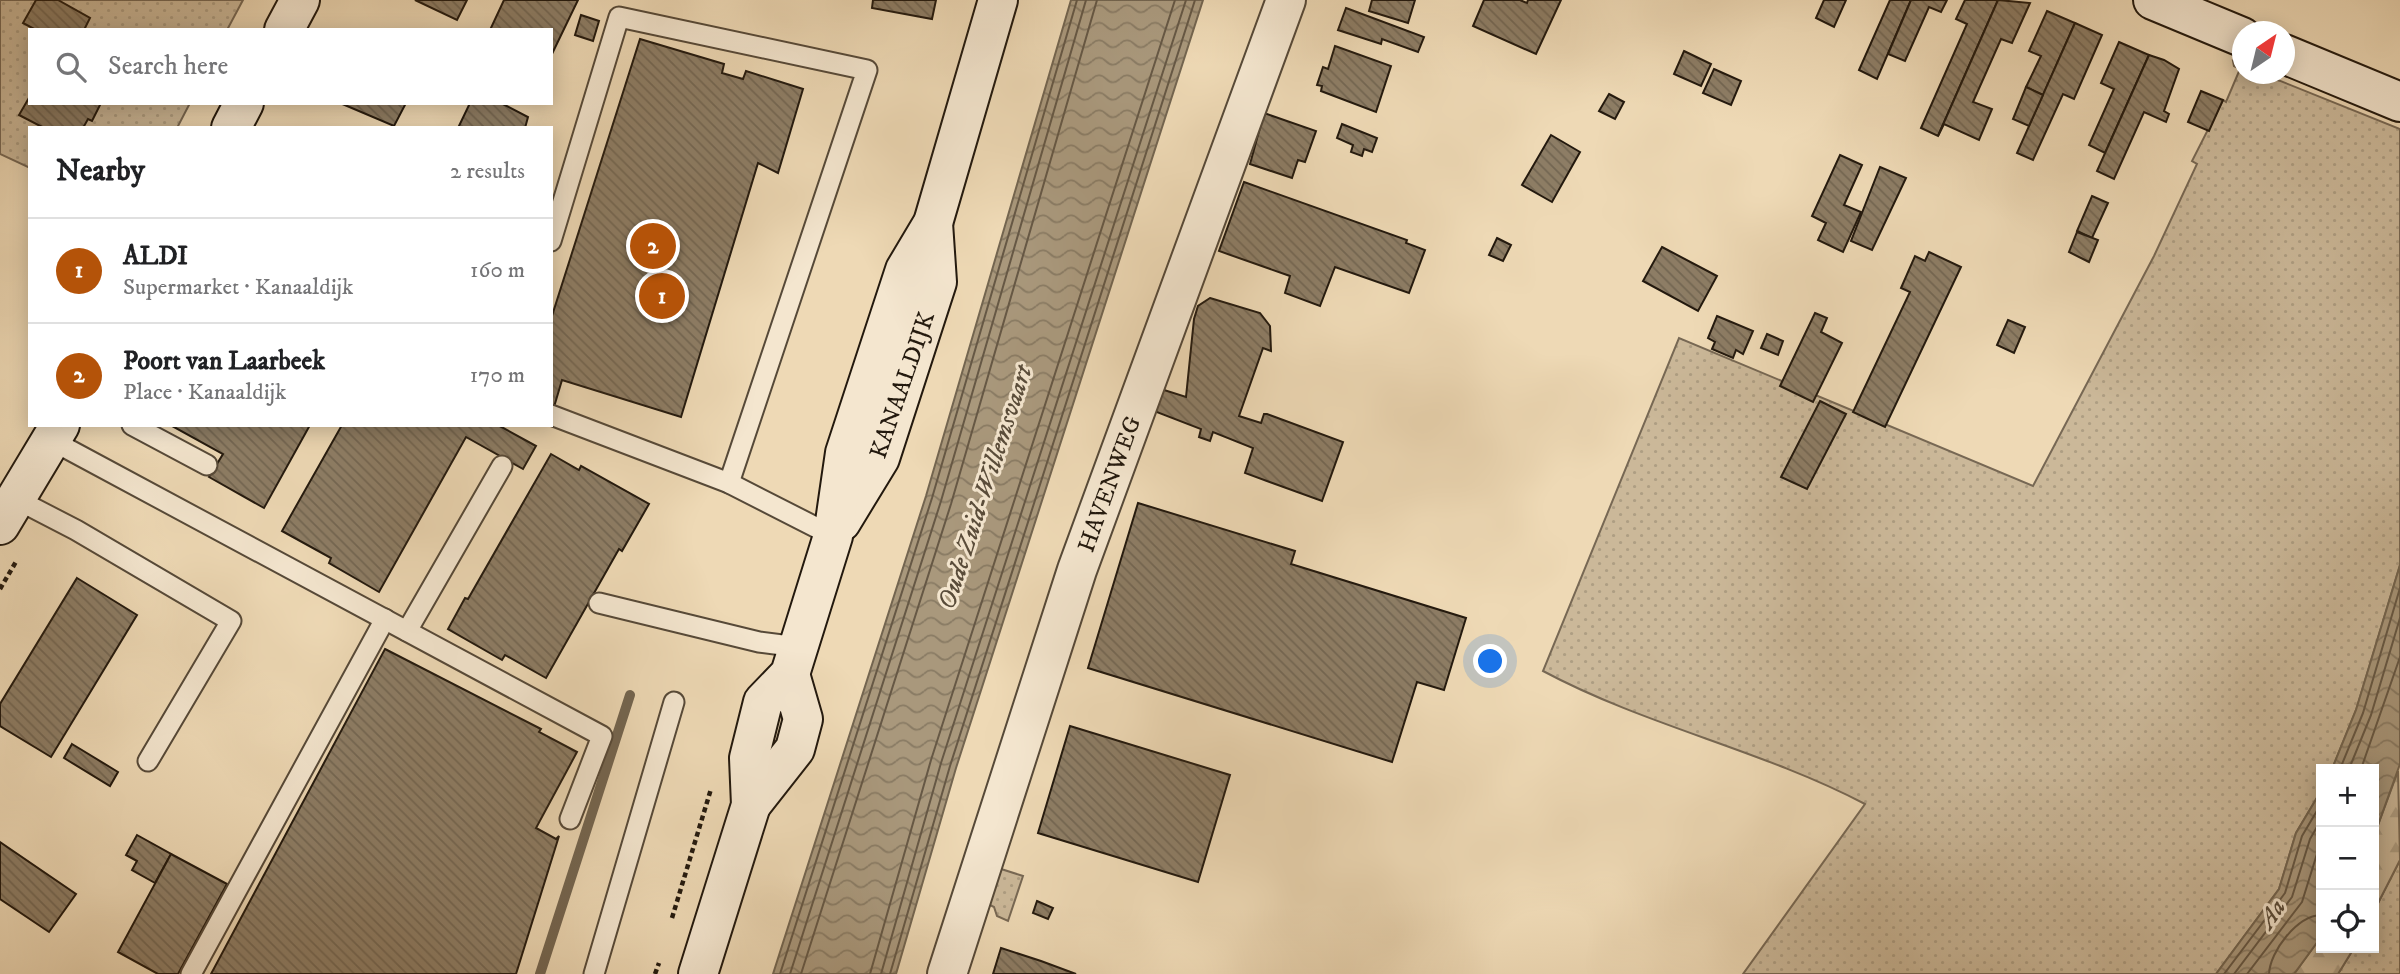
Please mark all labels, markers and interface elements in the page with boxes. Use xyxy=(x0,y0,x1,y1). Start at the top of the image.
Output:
north arrow xyxy=(2232,21,2295,84)
search box xyxy=(28,28,553,105)
icon: search xyxy=(52,48,90,86)
text: Search here xyxy=(108,50,228,83)
text: Nearby xyxy=(56,153,145,190)
text: 2 results xyxy=(450,157,525,186)
pin: 2 xyxy=(630,220,676,272)
text: ALDI xyxy=(123,240,188,273)
text: 1 xyxy=(75,256,83,285)
text: 160 m xyxy=(470,256,525,285)
pin: 1 xyxy=(639,270,685,322)
text: Supermarket · Kanaaldijk xyxy=(123,273,354,302)
street label: KANAALDIJK xyxy=(864,308,942,463)
text: Poort van Laarbeek xyxy=(123,345,325,378)
water label: Oude Zuid-Willemsvaart xyxy=(930,359,1041,614)
text: 2 xyxy=(73,361,85,390)
text: 170 m xyxy=(470,361,525,390)
text: Place · Kanaaldijk xyxy=(123,378,287,407)
street label: HAVENWEG xyxy=(1071,412,1148,556)
your location xyxy=(1473,644,1507,678)
map controls xyxy=(2316,764,2379,953)
button: + xyxy=(2316,764,2379,827)
button: − xyxy=(2316,827,2379,890)
button: locate xyxy=(2316,890,2379,953)
water label: Aa xyxy=(2249,893,2294,937)

